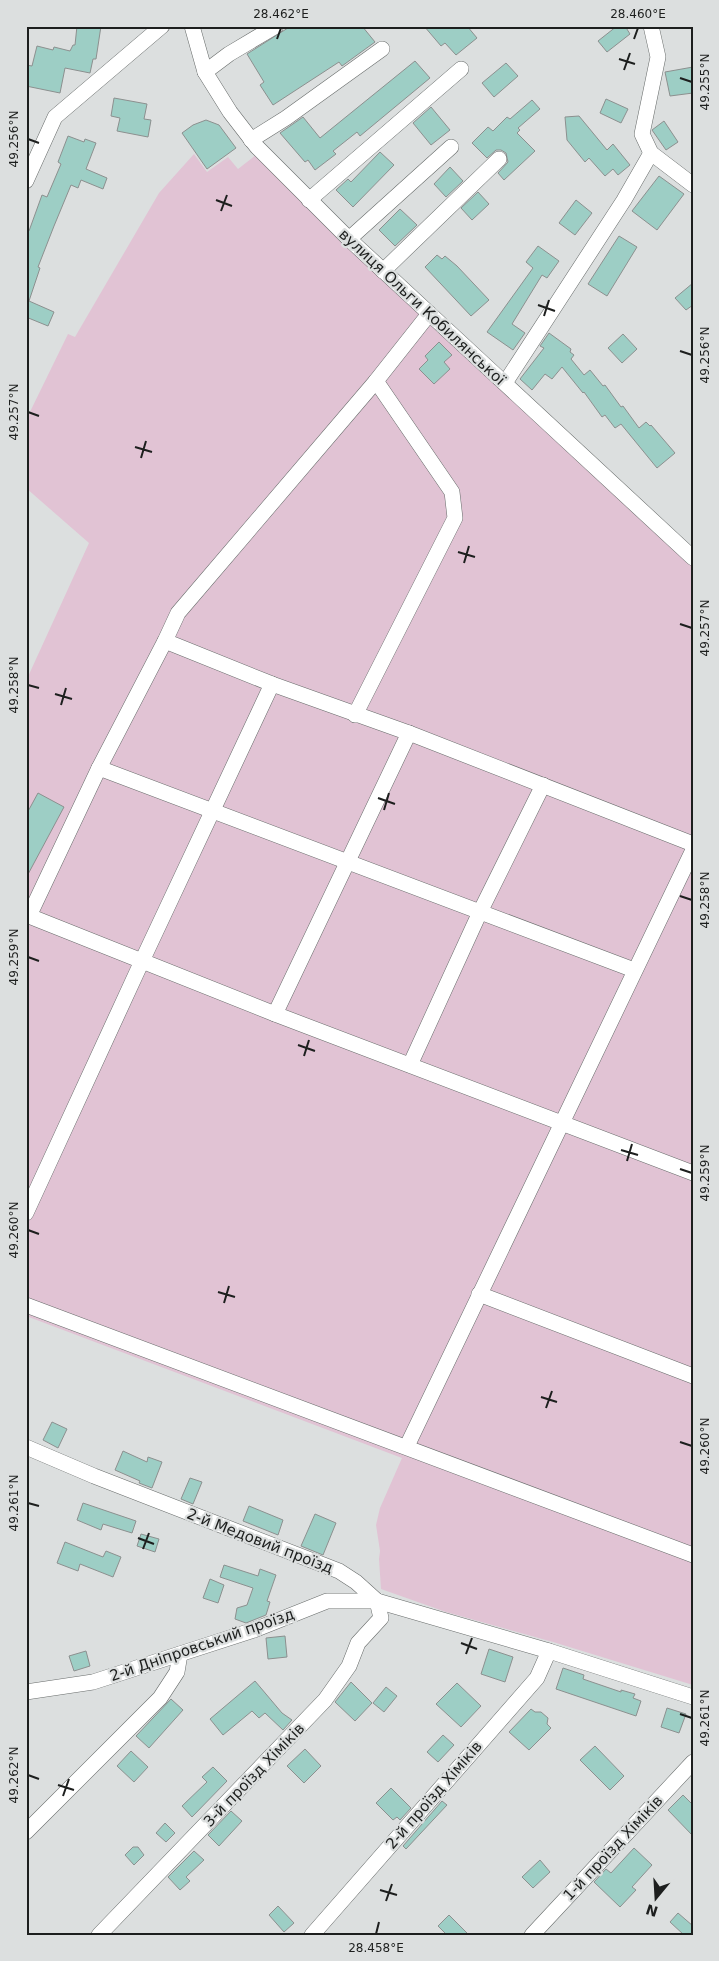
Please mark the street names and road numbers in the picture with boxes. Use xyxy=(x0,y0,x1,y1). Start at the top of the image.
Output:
street label: вулиця Ольги Кобилянської xyxy=(335,225,509,389)
street label: 2-й Медовий проїзд xyxy=(184,1505,336,1577)
street label: 2-й Дніпровський проїзд xyxy=(107,1605,297,1685)
street label: 3-й проїзд Хіміків xyxy=(200,1719,308,1831)
street label: 2-й проїзд Хіміків xyxy=(382,1737,486,1853)
street label: 1-й проїзд Хіміків xyxy=(560,1792,666,1904)

